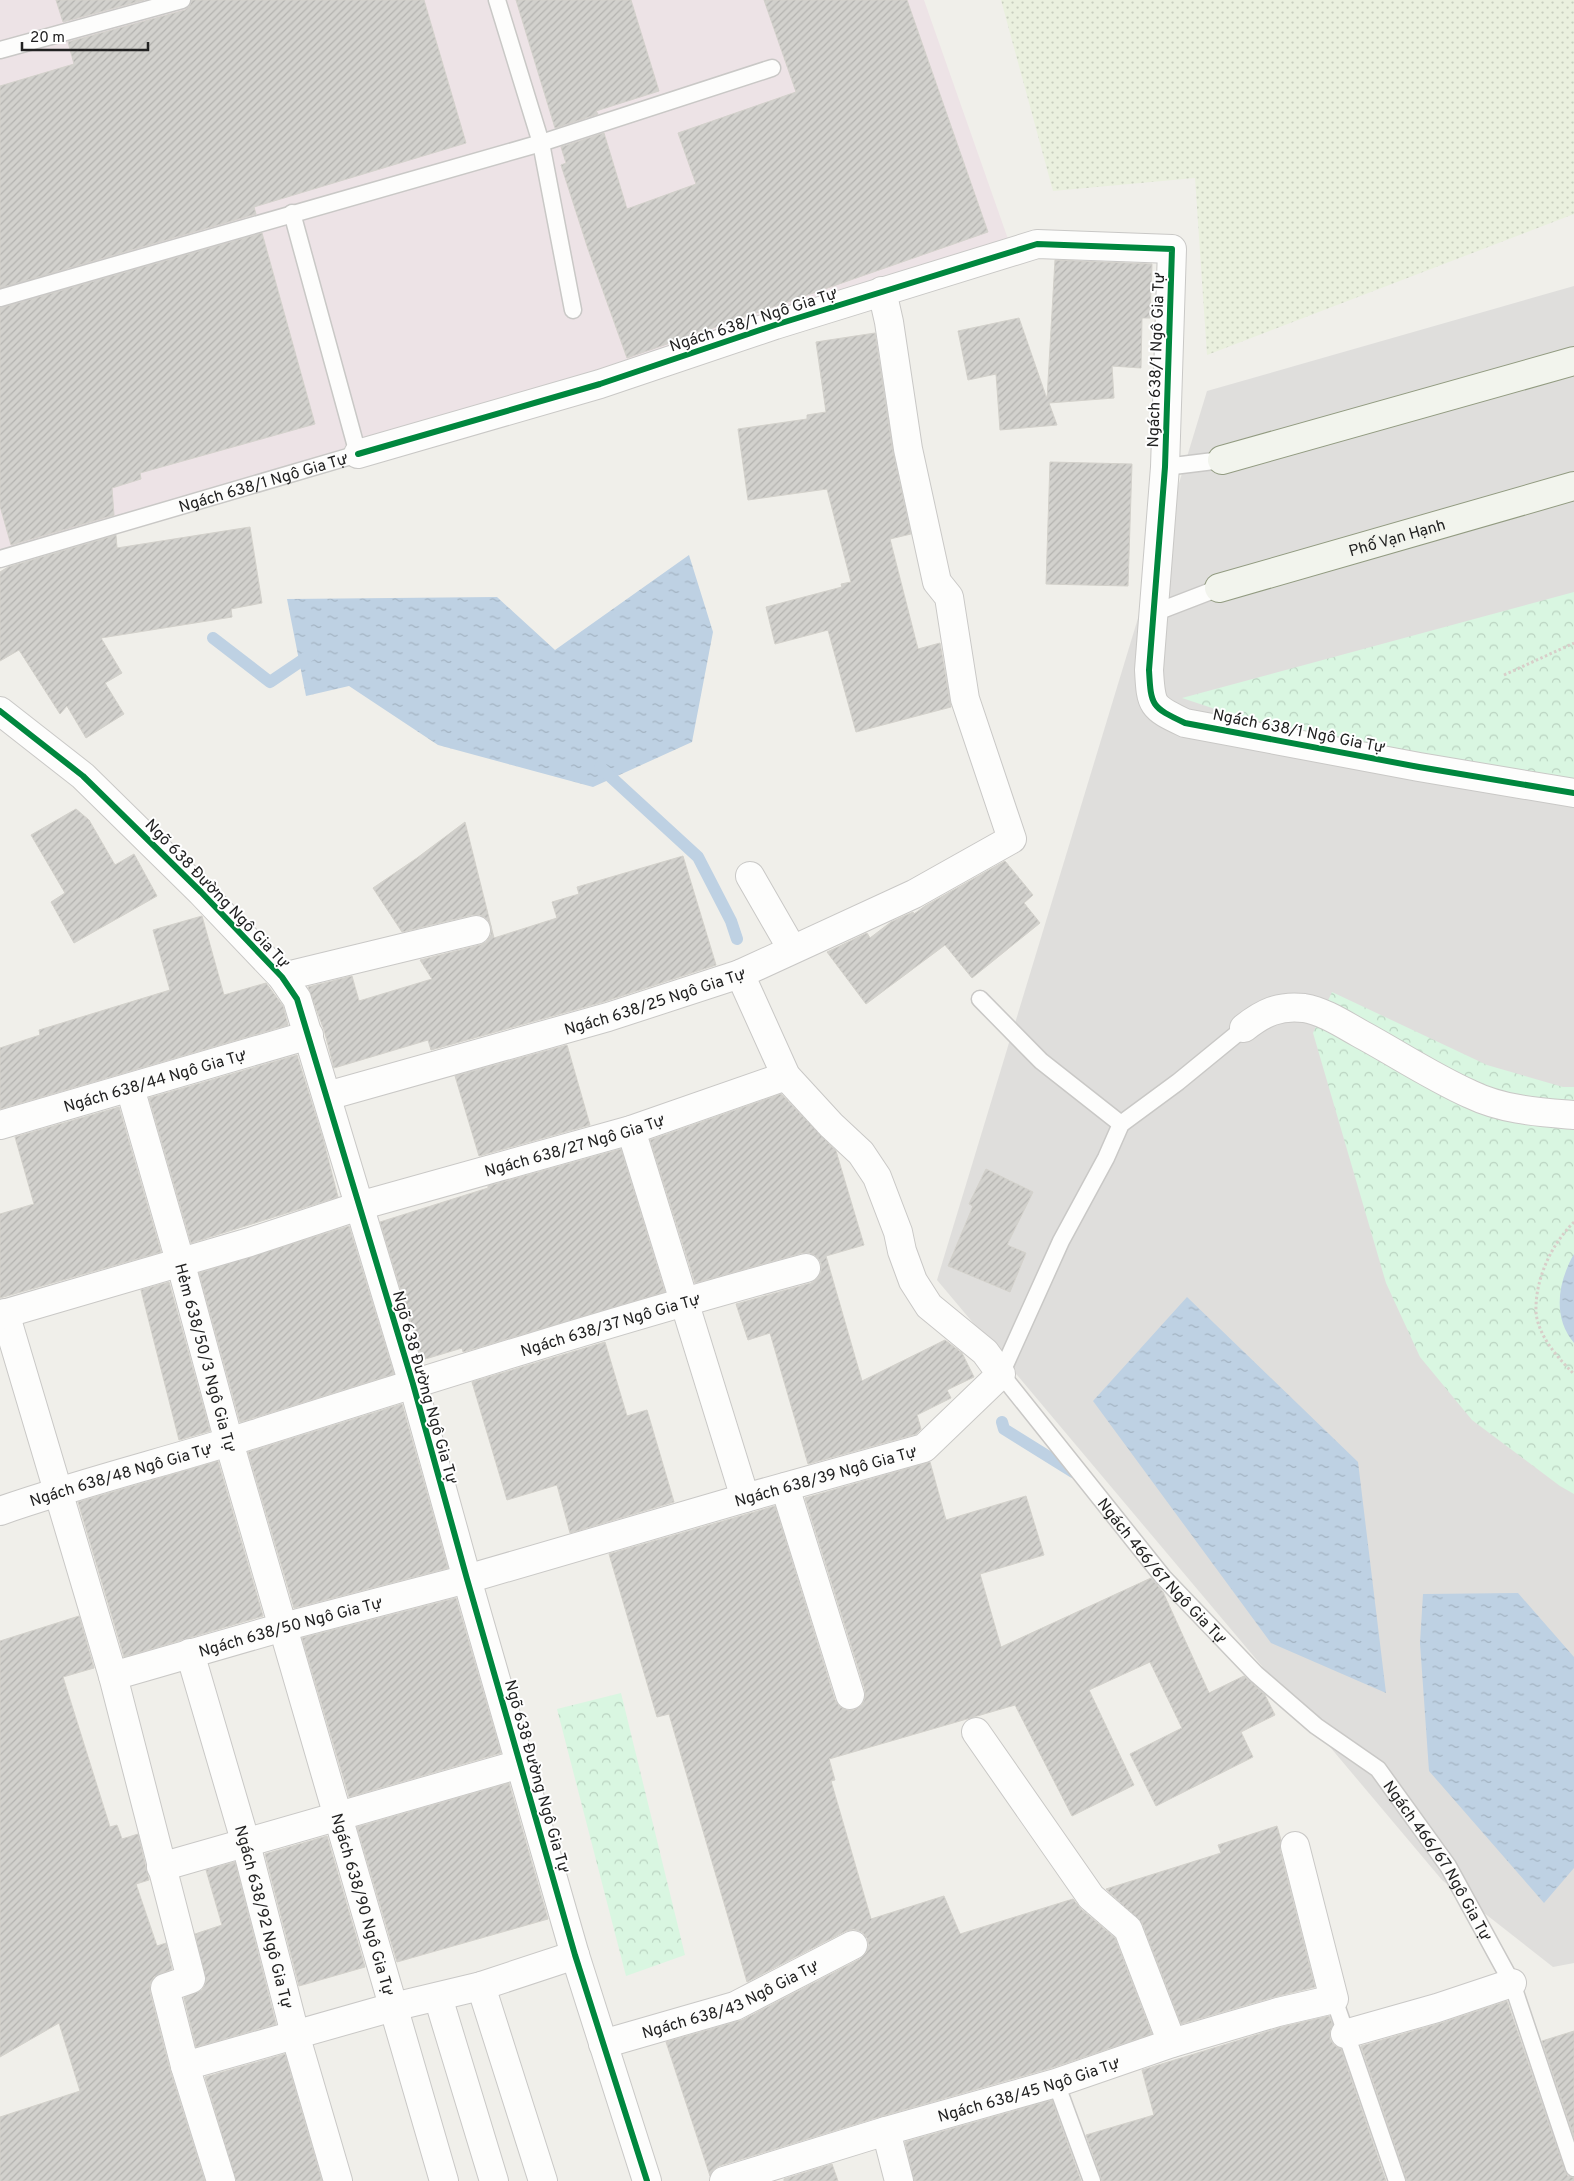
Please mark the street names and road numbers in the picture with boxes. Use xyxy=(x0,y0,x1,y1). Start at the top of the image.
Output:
street label: Ngách 638/1 Ngô Gia Tự xyxy=(1144,272,1170,448)
street label: Ngách 638/1 Ngô Gia Tự xyxy=(667,284,840,357)
street label: Ngách 638/1 Ngô Gia Tự xyxy=(177,450,350,518)
street label: Phố Vạn Hạnh xyxy=(1347,515,1448,562)
street label: Ngách 638/1 Ngô Gia Tự xyxy=(1211,705,1386,758)
street label: Ngõ 638 Đường Ngô Gia Tự xyxy=(140,816,293,973)
street label: Ngách 638/25 Ngô Gia Tự xyxy=(562,965,748,1041)
street label: Ngách 638/44 Ngô Gia Tự xyxy=(62,1046,249,1118)
street label: Ngách 638/27 Ngô Gia Tự xyxy=(483,1111,668,1182)
street label: Hẻm 638/50/3 Ngô Gia Tự xyxy=(169,1261,239,1455)
street label: Ngõ 638 Đường Ngô Gia Tự xyxy=(387,1289,461,1486)
street label: Ngách 638/37 Ngô Gia Tự xyxy=(518,1290,703,1362)
street label: Ngách 638/48 Ngô Gia Tự xyxy=(27,1440,215,1512)
street label: Ngách 638/39 Ngô Gia Tự xyxy=(732,1443,919,1513)
street label: Ngách 466/67 Ngô Gia Tự xyxy=(1092,1495,1230,1649)
street label: Ngách 638/50 Ngô Gia Tự xyxy=(197,1594,385,1663)
street label: Ngõ 638 Đường Ngô Gia Tự xyxy=(499,1678,573,1875)
street label: Ngách 466/67 Ngô Gia Tự xyxy=(1378,1777,1495,1945)
street label: Ngách 638/90 Ngô Gia Tự xyxy=(326,1811,398,1998)
street label: Ngách 638/92 Ngô Gia Tự xyxy=(229,1823,296,2011)
street label: Ngách 638/43 Ngô Gia Tự xyxy=(640,1957,822,2044)
street label: Ngách 638/45 Ngô Gia Tự xyxy=(936,2054,1123,2128)

